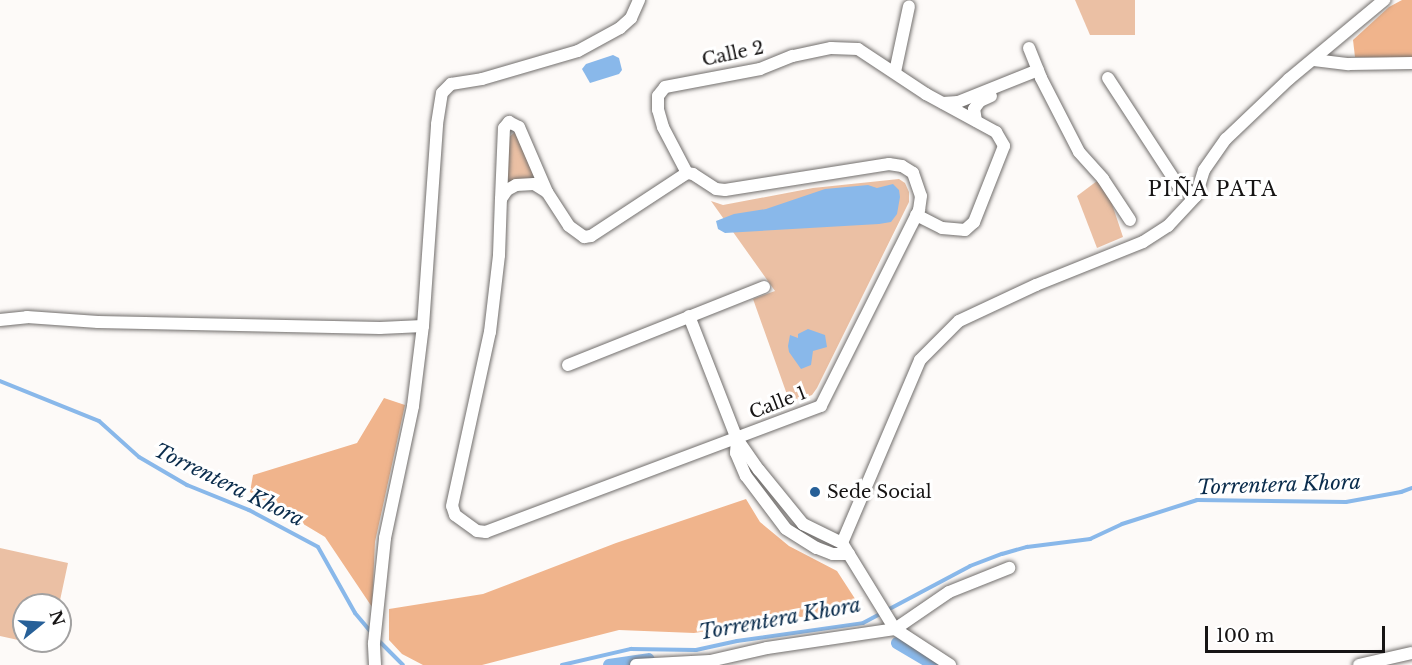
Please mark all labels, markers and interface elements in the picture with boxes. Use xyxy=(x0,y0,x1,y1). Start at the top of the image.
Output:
street label: Calle 2 xyxy=(700,37,766,71)
district label: PIÑA PATA xyxy=(1147,177,1279,201)
street label: Calle 1 xyxy=(746,382,810,424)
water label: Torrentera Khora xyxy=(150,438,308,532)
water label: Torrentera Khora xyxy=(1196,470,1362,500)
place label: Sede Social xyxy=(827,481,932,503)
marker: Sede Social xyxy=(808,485,822,499)
north arrow xyxy=(12,593,72,653)
water label: Torrentera Khora xyxy=(697,593,863,645)
text: N xyxy=(45,608,69,628)
scale bar xyxy=(1208,614,1388,652)
text: 100 m xyxy=(1216,625,1274,647)

